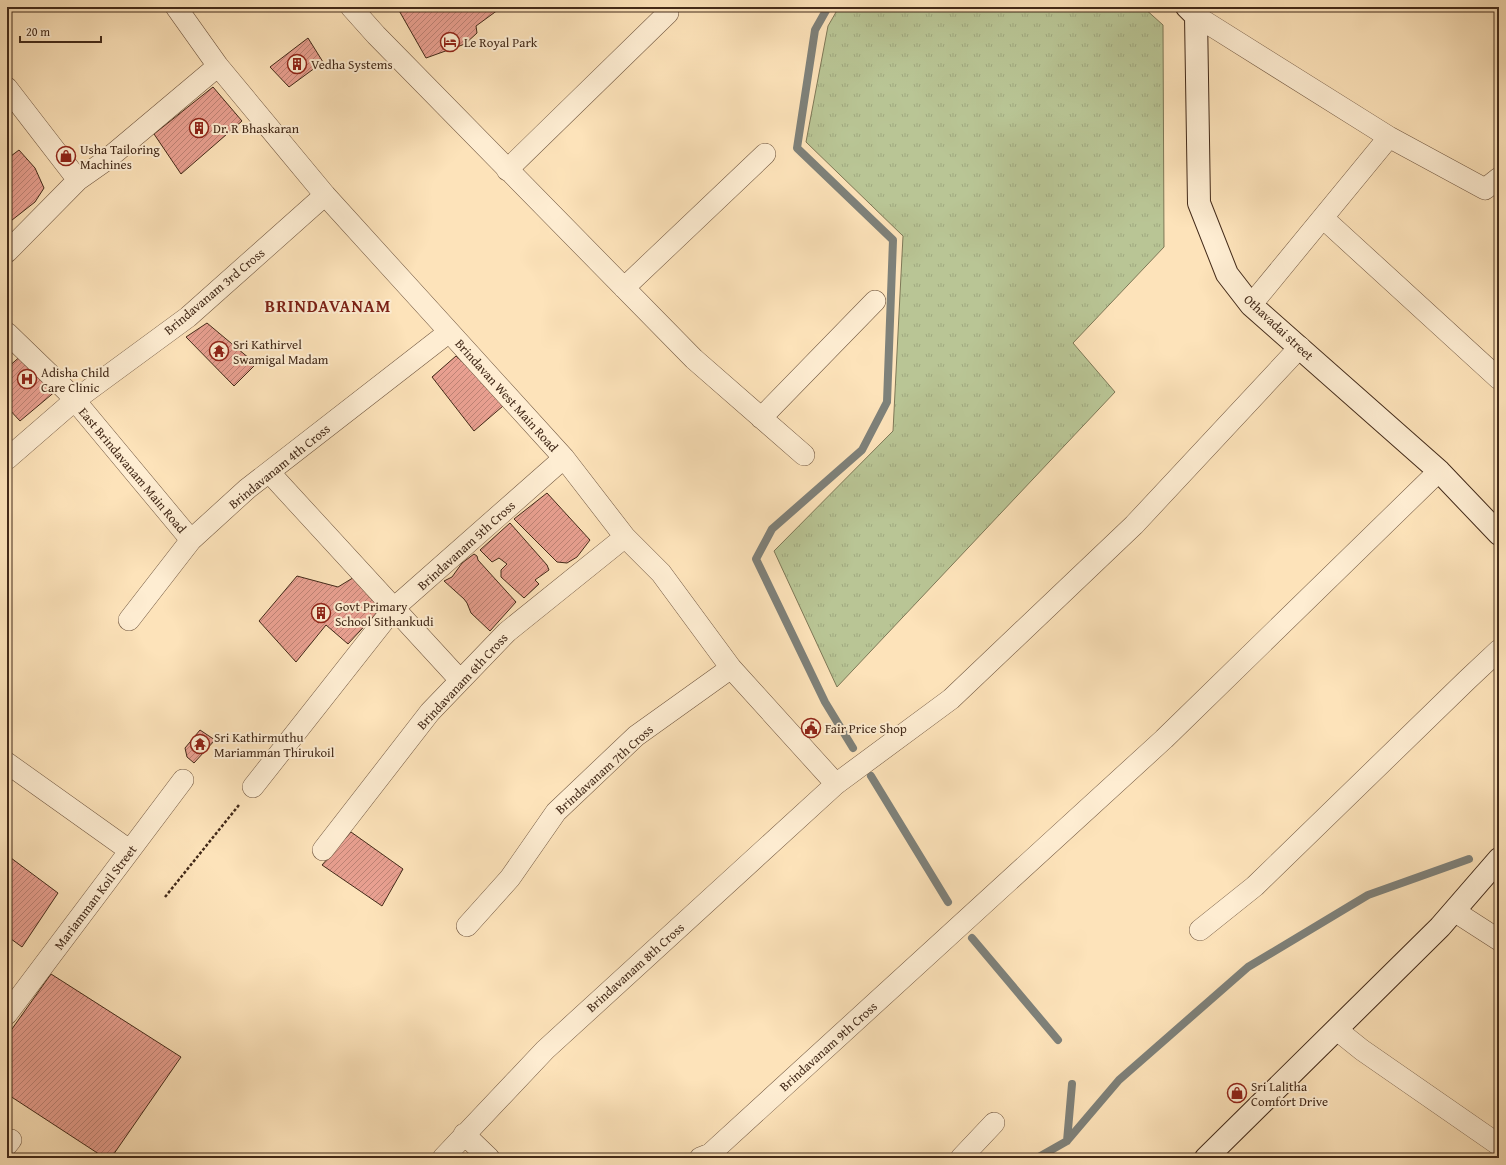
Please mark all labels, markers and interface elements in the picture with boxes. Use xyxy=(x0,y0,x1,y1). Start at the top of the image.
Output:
scale bar xyxy=(20,18,101,44)
text: 20 m xyxy=(26,23,50,40)
hotel icon: Le Royal Park xyxy=(439,31,461,53)
place label: Le Royal Park xyxy=(464,33,538,52)
building icon: Vedha Systems xyxy=(286,53,308,75)
place label: Vedha Systems xyxy=(311,55,393,74)
building icon: Dr. R Bhaskaran xyxy=(188,117,210,139)
place label: Dr. R Bhaskaran xyxy=(213,119,300,138)
place label: Usha Tailoring Machines xyxy=(80,140,160,174)
shop icon: Usha Tailoring Machines xyxy=(55,145,77,167)
street label: Brindavanam 3rd Cross xyxy=(160,244,269,339)
street label: Othavadai street xyxy=(1239,290,1318,365)
district label: BRINDAVANAM xyxy=(265,293,391,318)
place label: Sri Kathirvel Swamigal Madam xyxy=(233,335,329,369)
street label: Brindavan West Main Road xyxy=(451,335,563,456)
temple icon: Sri Kathirvel Swamigal Madam xyxy=(208,340,230,362)
place label: Adisha Child Care Clinic xyxy=(41,363,110,397)
hospital icon: Adisha Child Care Clinic xyxy=(16,368,38,390)
street label: East Brindavanam Main Road xyxy=(74,403,191,537)
street label: Brindavanam 4th Cross xyxy=(224,419,334,513)
street label: Brindavanam 5th Cross xyxy=(413,496,520,595)
place label: Govt Primary School Sithankudi xyxy=(335,597,434,631)
building icon: Govt Primary School Sithankudi xyxy=(310,602,332,624)
street label: Brindavanam 6th Cross xyxy=(412,629,512,734)
public building icon: Fair Price Shop xyxy=(800,717,822,739)
place label: Fair Price Shop xyxy=(825,719,907,738)
street label: Brindavanam 7th Cross xyxy=(551,720,658,819)
place label: Sri Kathirmuthu Mariamman Thirukoil xyxy=(214,728,335,762)
temple icon: Sri Kathirmuthu Mariamman Thirukoil xyxy=(189,733,211,755)
street label: Mariamman Koil Street xyxy=(50,841,141,954)
street label: Brindavanam 8th Cross xyxy=(582,918,689,1017)
street label: Brindavanam 9th Cross xyxy=(775,997,882,1096)
place label: Sri Lalitha Comfort Drive xyxy=(1251,1077,1328,1111)
shop icon: Sri Lalitha Comfort Drive xyxy=(1226,1082,1248,1104)

